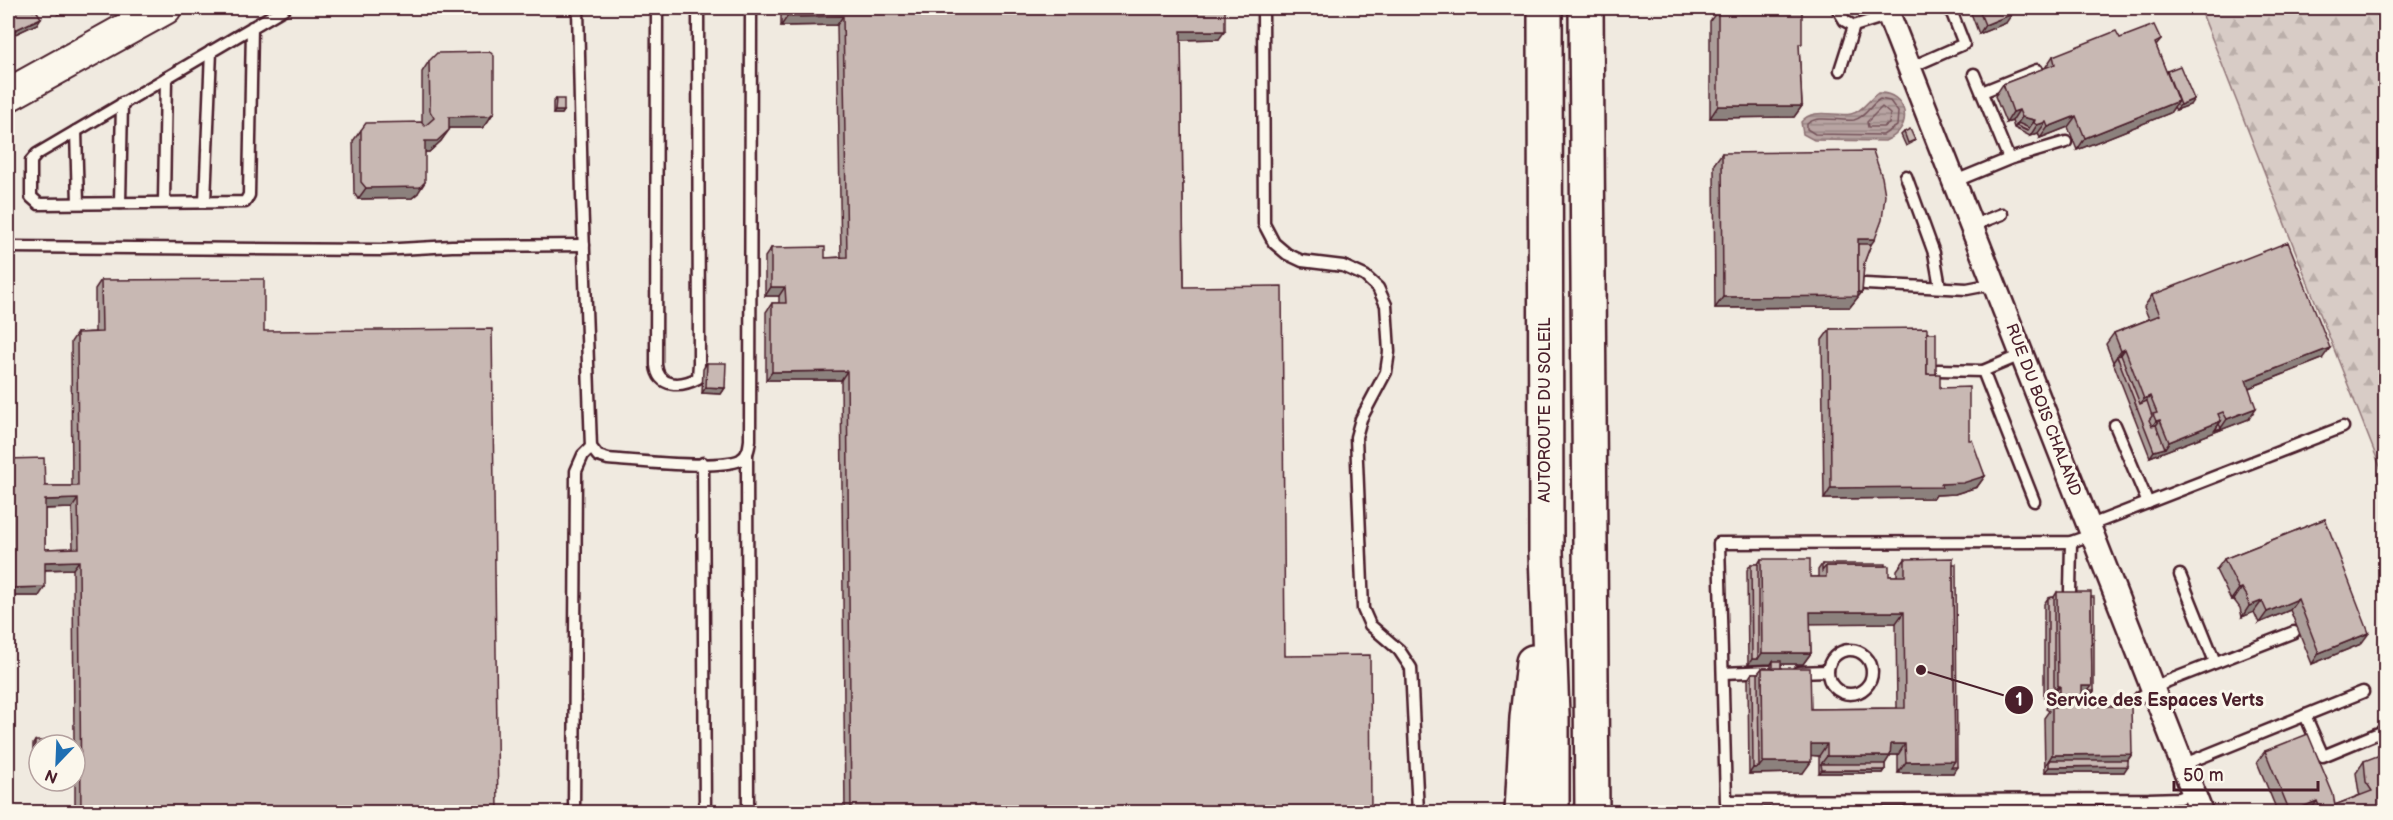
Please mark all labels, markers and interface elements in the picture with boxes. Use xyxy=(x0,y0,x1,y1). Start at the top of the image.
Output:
street label: AUTOROUTE DU SOLEIL xyxy=(1536,317,1555,502)
street label: RUE DU BOIS CHALAND xyxy=(2001,321,2085,499)
callout: Service des Espaces Verts xyxy=(2004,682,2276,718)
text: 1 xyxy=(2015,690,2023,711)
text: Service des Espaces Verts xyxy=(2046,690,2264,711)
north arrow xyxy=(27,733,87,793)
scale bar xyxy=(2174,754,2318,792)
text: N xyxy=(42,764,61,787)
text: 50 m xyxy=(2183,765,2224,786)

